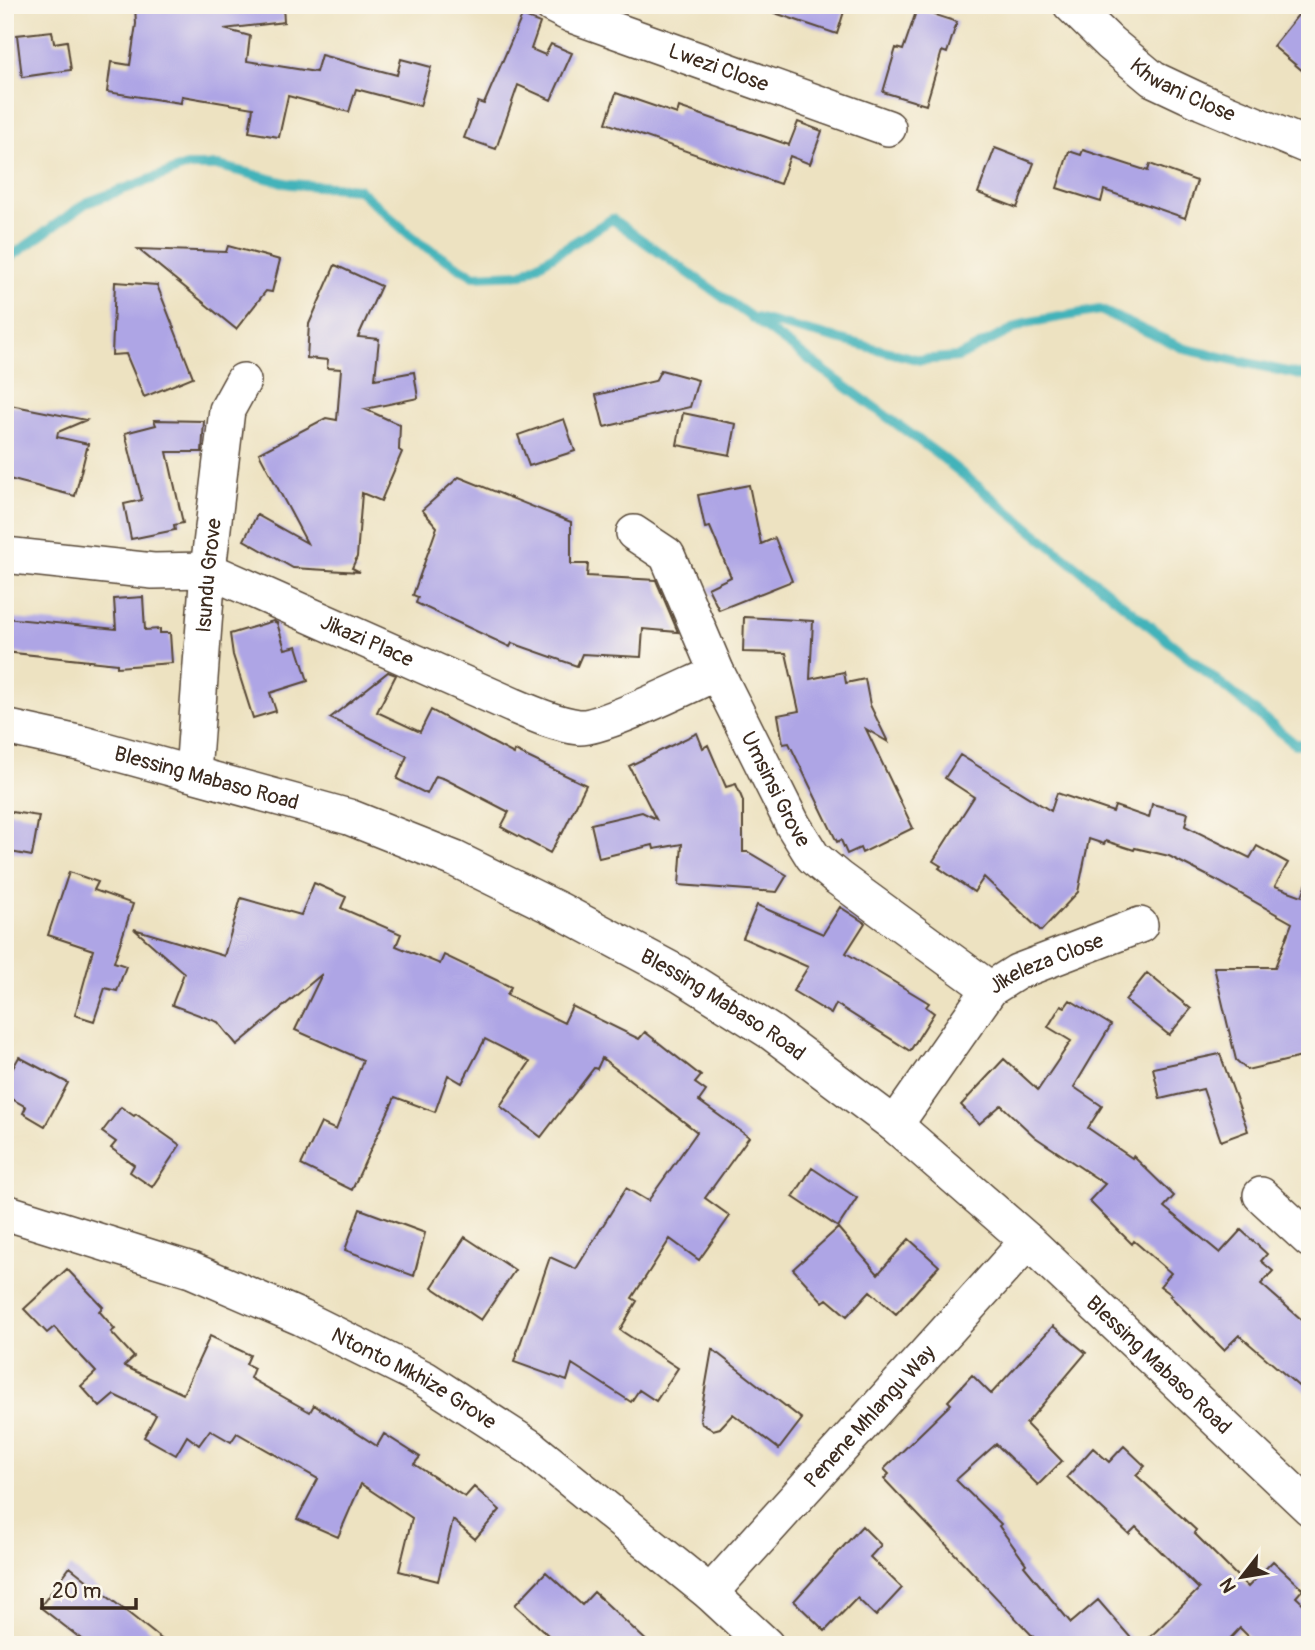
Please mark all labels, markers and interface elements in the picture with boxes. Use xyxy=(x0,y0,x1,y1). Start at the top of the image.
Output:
street label: Lwezi Close xyxy=(665,37,773,98)
street label: Khwani Close xyxy=(1124,52,1240,128)
street label: Isundu Grove xyxy=(190,516,228,634)
street label: Jikazi Place xyxy=(316,608,418,673)
street label: Umsinsi Grove xyxy=(735,727,817,853)
street label: Blessing Mabaso Road xyxy=(111,740,302,816)
street label: Jikeleza Close xyxy=(983,927,1108,1000)
street label: Blessing Mabaso Road xyxy=(636,942,811,1067)
street label: Blessing Mabaso Road xyxy=(1081,1290,1237,1440)
street label: Ntonto Mkhize Grove xyxy=(327,1321,502,1436)
street label: Penene Mhlangu Way xyxy=(798,1339,941,1494)
north arrow xyxy=(1206,1542,1276,1612)
scale bar xyxy=(42,1566,136,1610)
text: N xyxy=(1215,1573,1242,1597)
text: 20 m xyxy=(52,1578,101,1605)

